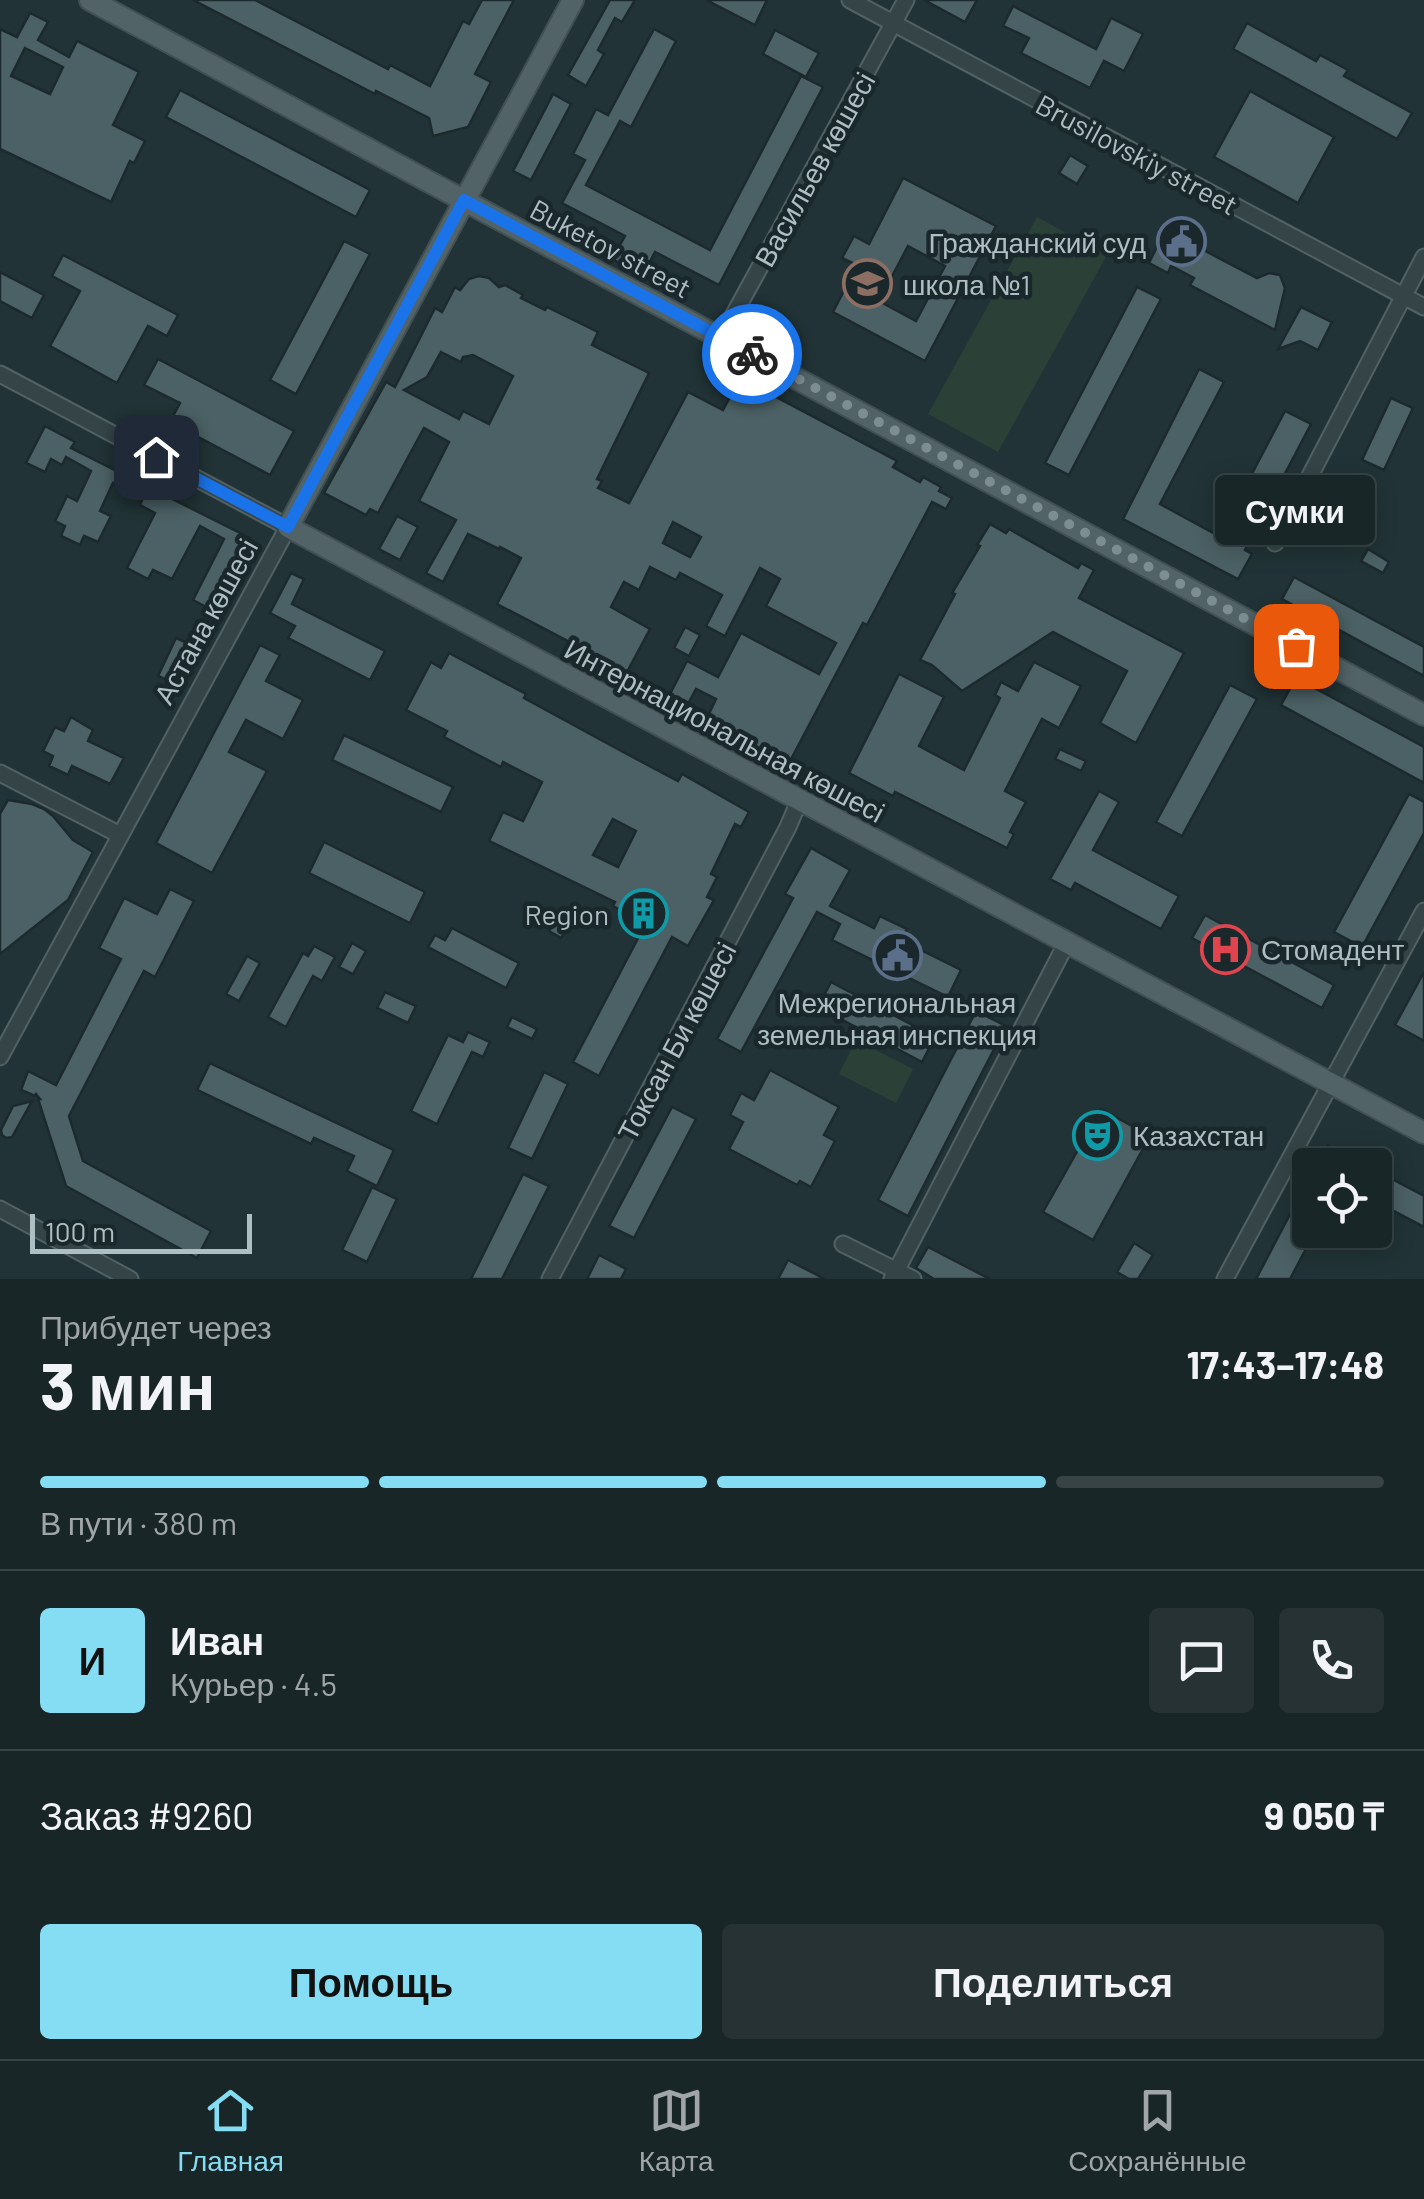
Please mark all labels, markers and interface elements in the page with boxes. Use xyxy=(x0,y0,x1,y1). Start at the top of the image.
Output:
street label: Васильев көшесі xyxy=(747,66,881,272)
street label: Brusilovskiy street xyxy=(1030,87,1244,221)
street label: Buketov street xyxy=(525,191,697,305)
public building icon: Гражданский суд xyxy=(1155,216,1207,268)
place label: Гражданский суд xyxy=(929,225,1146,259)
school or university icon: школа №1 xyxy=(842,258,894,310)
place label: школа №1 xyxy=(903,267,1030,301)
courier xyxy=(702,304,802,404)
icon: bike xyxy=(725,327,780,382)
pin xyxy=(114,415,199,500)
icon: home xyxy=(129,430,184,485)
callout: Сумки xyxy=(1216,476,1376,546)
text: Сумки xyxy=(1245,491,1345,529)
street label: Астана көшесі xyxy=(146,533,264,709)
pin xyxy=(1254,604,1339,689)
icon: bag xyxy=(1269,619,1324,674)
street label: Интернациональная көшесі xyxy=(559,631,891,829)
building icon: Region xyxy=(618,888,670,940)
place label: Region xyxy=(525,897,609,931)
hospital icon: Стомадент xyxy=(1200,923,1252,975)
public building icon: Межрегиональная земельная инспекция xyxy=(871,929,923,981)
place label: Стомадент xyxy=(1261,932,1404,966)
street label: Токсан Би көшесі xyxy=(609,936,743,1146)
place label: Межрегиональная земельная инспекция xyxy=(757,985,1037,1051)
theatre icon: Казахстан xyxy=(1072,1109,1124,1161)
place label: Казахстан xyxy=(1133,1118,1264,1152)
map controls xyxy=(1292,1148,1392,1248)
button: locate xyxy=(1292,1148,1392,1248)
scale bar xyxy=(30,1209,252,1254)
text: 100 m xyxy=(45,1214,115,1248)
text: Прибудет через xyxy=(40,1307,272,1345)
text: 17:43–17:48 xyxy=(1187,1341,1384,1387)
text: 3 мин xyxy=(40,1345,215,1423)
text: В пути · 380 m xyxy=(40,1503,237,1541)
button: chat xyxy=(1149,1608,1254,1713)
button: phone xyxy=(1279,1608,1384,1713)
text: Иван xyxy=(170,1617,264,1663)
text: И xyxy=(79,1637,106,1683)
text: Курьер · 4.5 xyxy=(170,1664,337,1702)
text: Заказ #9260 xyxy=(40,1792,254,1838)
text: 9 050 ₸ xyxy=(1264,1792,1384,1838)
button: Помощь xyxy=(40,1924,702,2039)
button: Поделиться xyxy=(722,1924,1384,2039)
tab: Главная xyxy=(177,2083,284,2178)
tab: Карта xyxy=(639,2083,714,2178)
tab: Сохранённые xyxy=(1068,2083,1247,2178)

